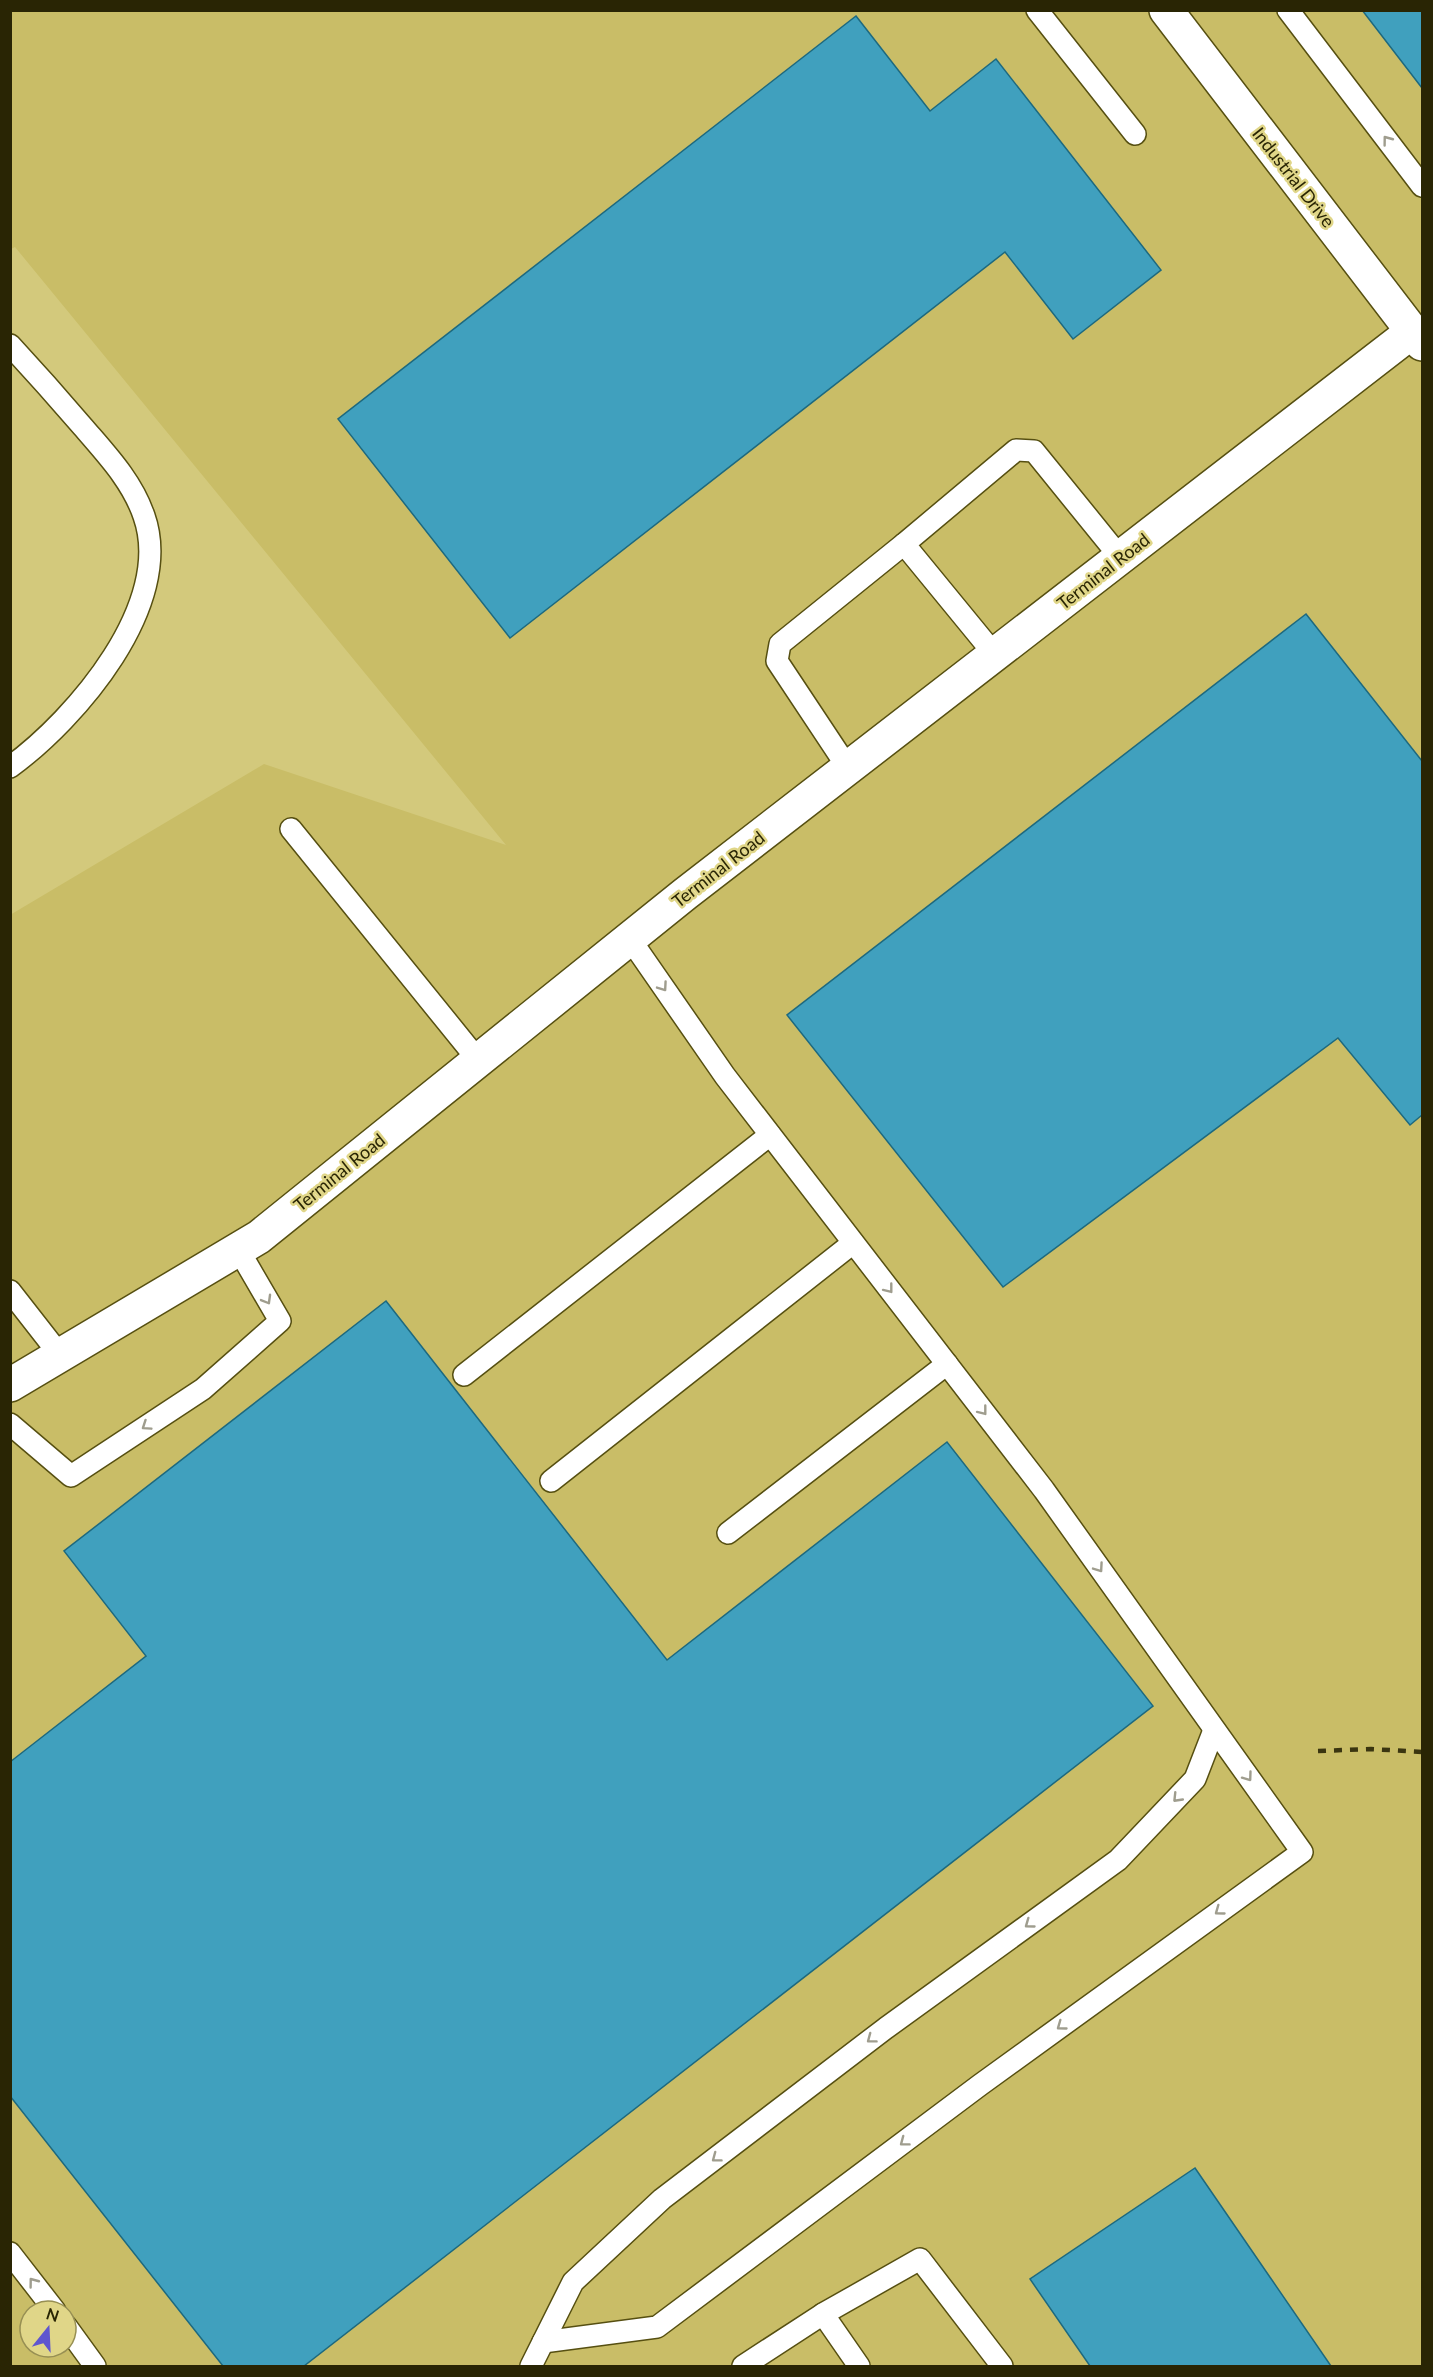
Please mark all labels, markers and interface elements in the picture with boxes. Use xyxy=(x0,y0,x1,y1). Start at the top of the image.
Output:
street label: Industrial Drive xyxy=(1248,123,1340,231)
one-way arrow xyxy=(1383,135,1394,146)
street label: Terminal Road xyxy=(1052,528,1154,614)
street label: Terminal Road xyxy=(667,826,769,912)
one-way arrow xyxy=(656,980,667,991)
street label: Terminal Road xyxy=(289,1128,389,1216)
one-way arrow xyxy=(882,1283,893,1294)
one-way arrow xyxy=(260,1294,271,1304)
one-way arrow xyxy=(975,1404,986,1415)
one-way arrow xyxy=(142,1419,153,1430)
one-way arrow xyxy=(1092,1561,1103,1572)
one-way arrow xyxy=(1241,1770,1252,1781)
one-way arrow xyxy=(1173,1791,1184,1802)
one-way arrow xyxy=(1214,1904,1225,1915)
one-way arrow xyxy=(1024,1917,1035,1928)
one-way arrow xyxy=(1056,2019,1067,2030)
one-way arrow xyxy=(867,2032,878,2043)
one-way arrow xyxy=(900,2135,911,2146)
one-way arrow xyxy=(712,2150,723,2161)
one-way arrow xyxy=(29,2277,40,2288)
north arrow xyxy=(18,2299,78,2359)
text: N xyxy=(44,2303,62,2325)

